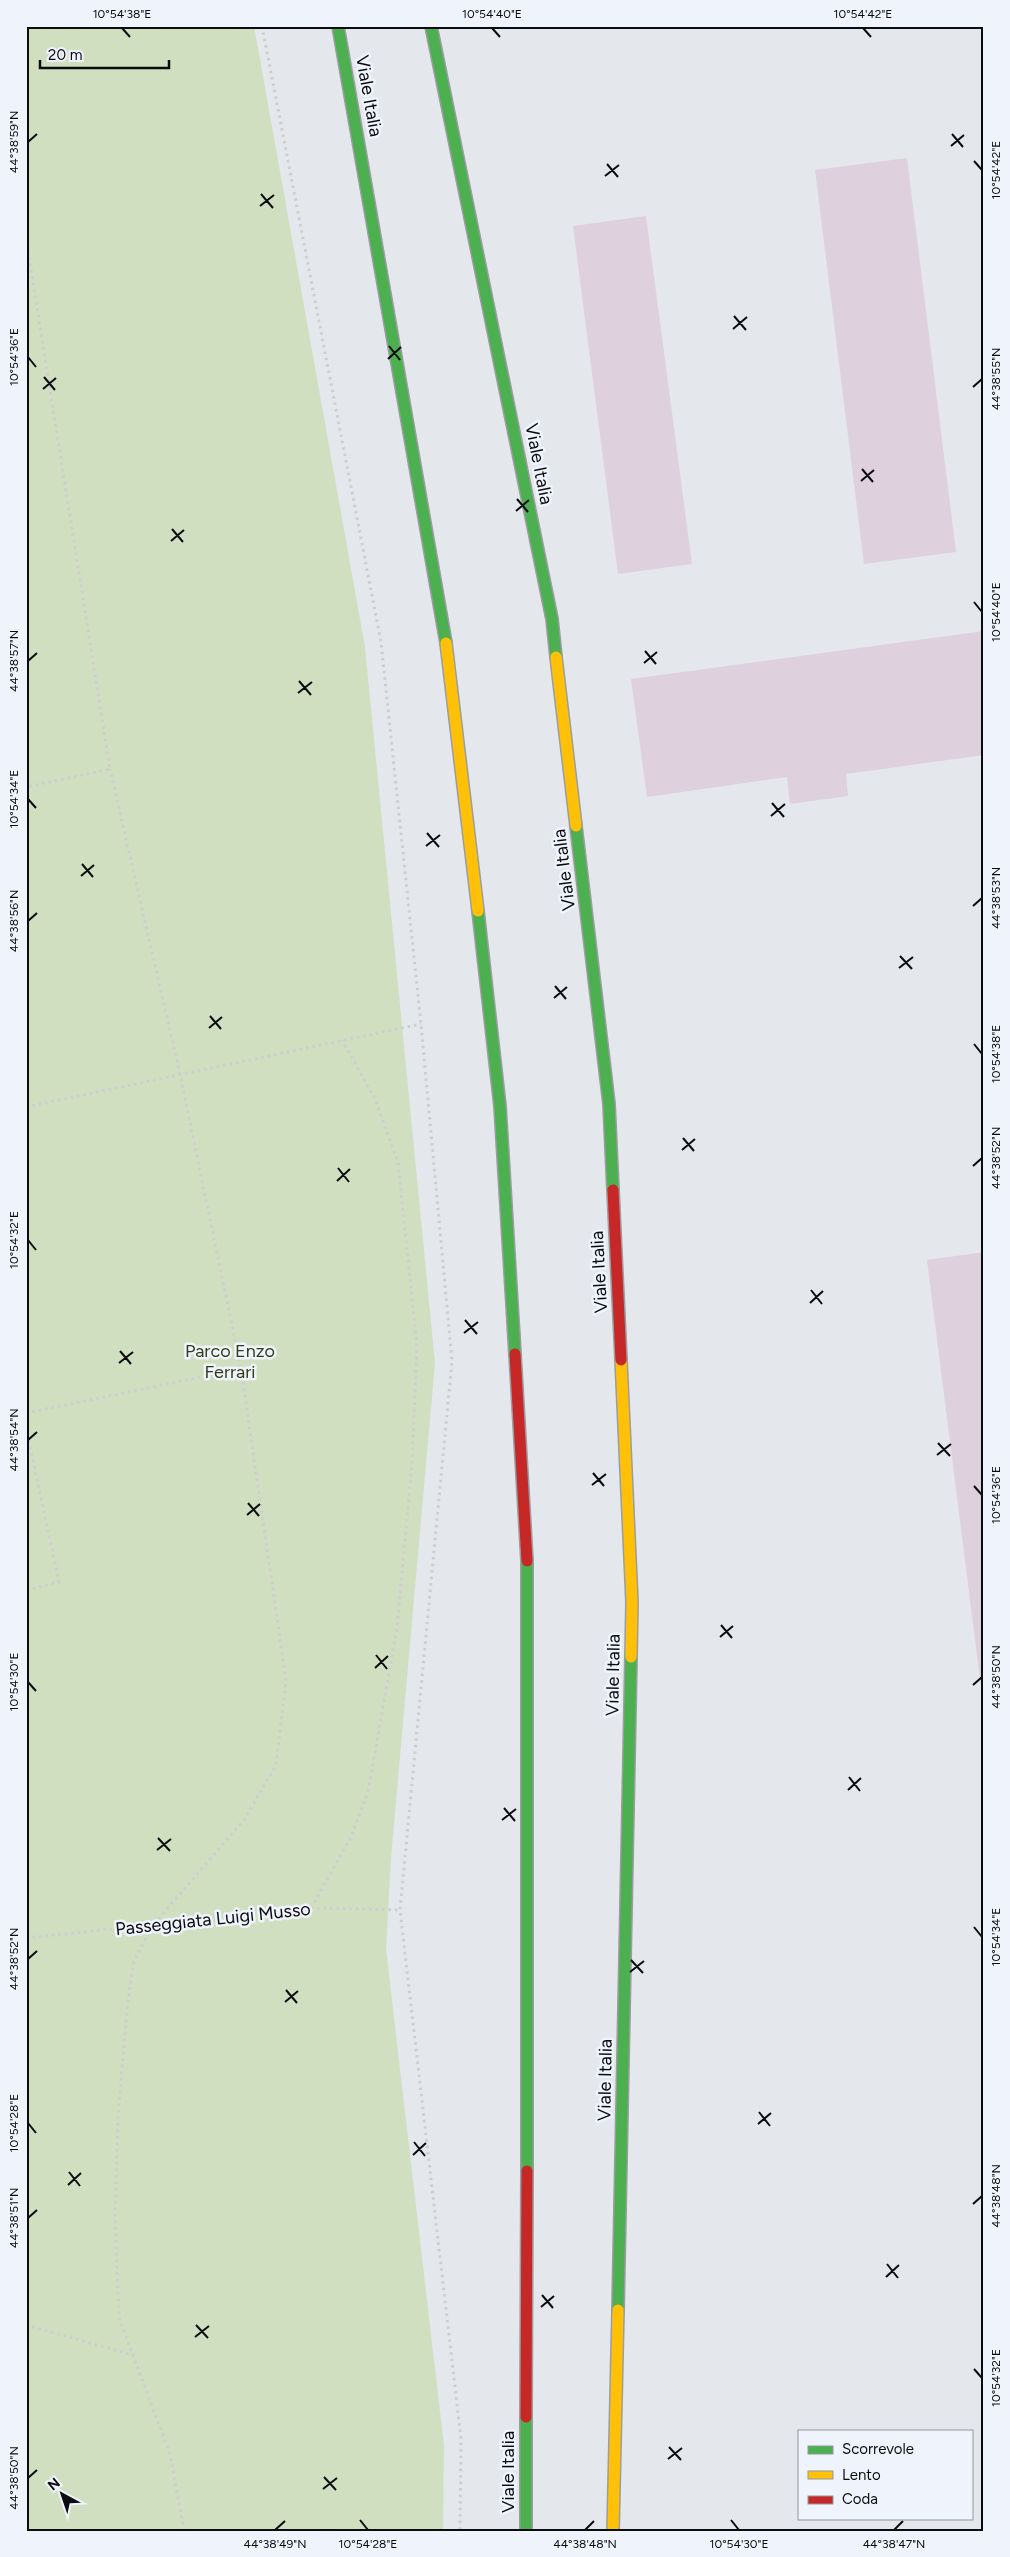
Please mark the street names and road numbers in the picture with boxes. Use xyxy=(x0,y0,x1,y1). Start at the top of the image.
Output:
street label: Viale Italia xyxy=(351,54,387,138)
street label: Viale Italia xyxy=(520,422,558,506)
street label: Viale Italia xyxy=(548,828,580,912)
street label: Viale Italia xyxy=(586,1230,612,1314)
street label: Viale Italia xyxy=(601,1634,625,1716)
street label: Passeggiata Luigi Musso xyxy=(114,1898,312,1940)
street label: Viale Italia xyxy=(593,2039,617,2121)
street label: Viale Italia xyxy=(497,2431,519,2513)

